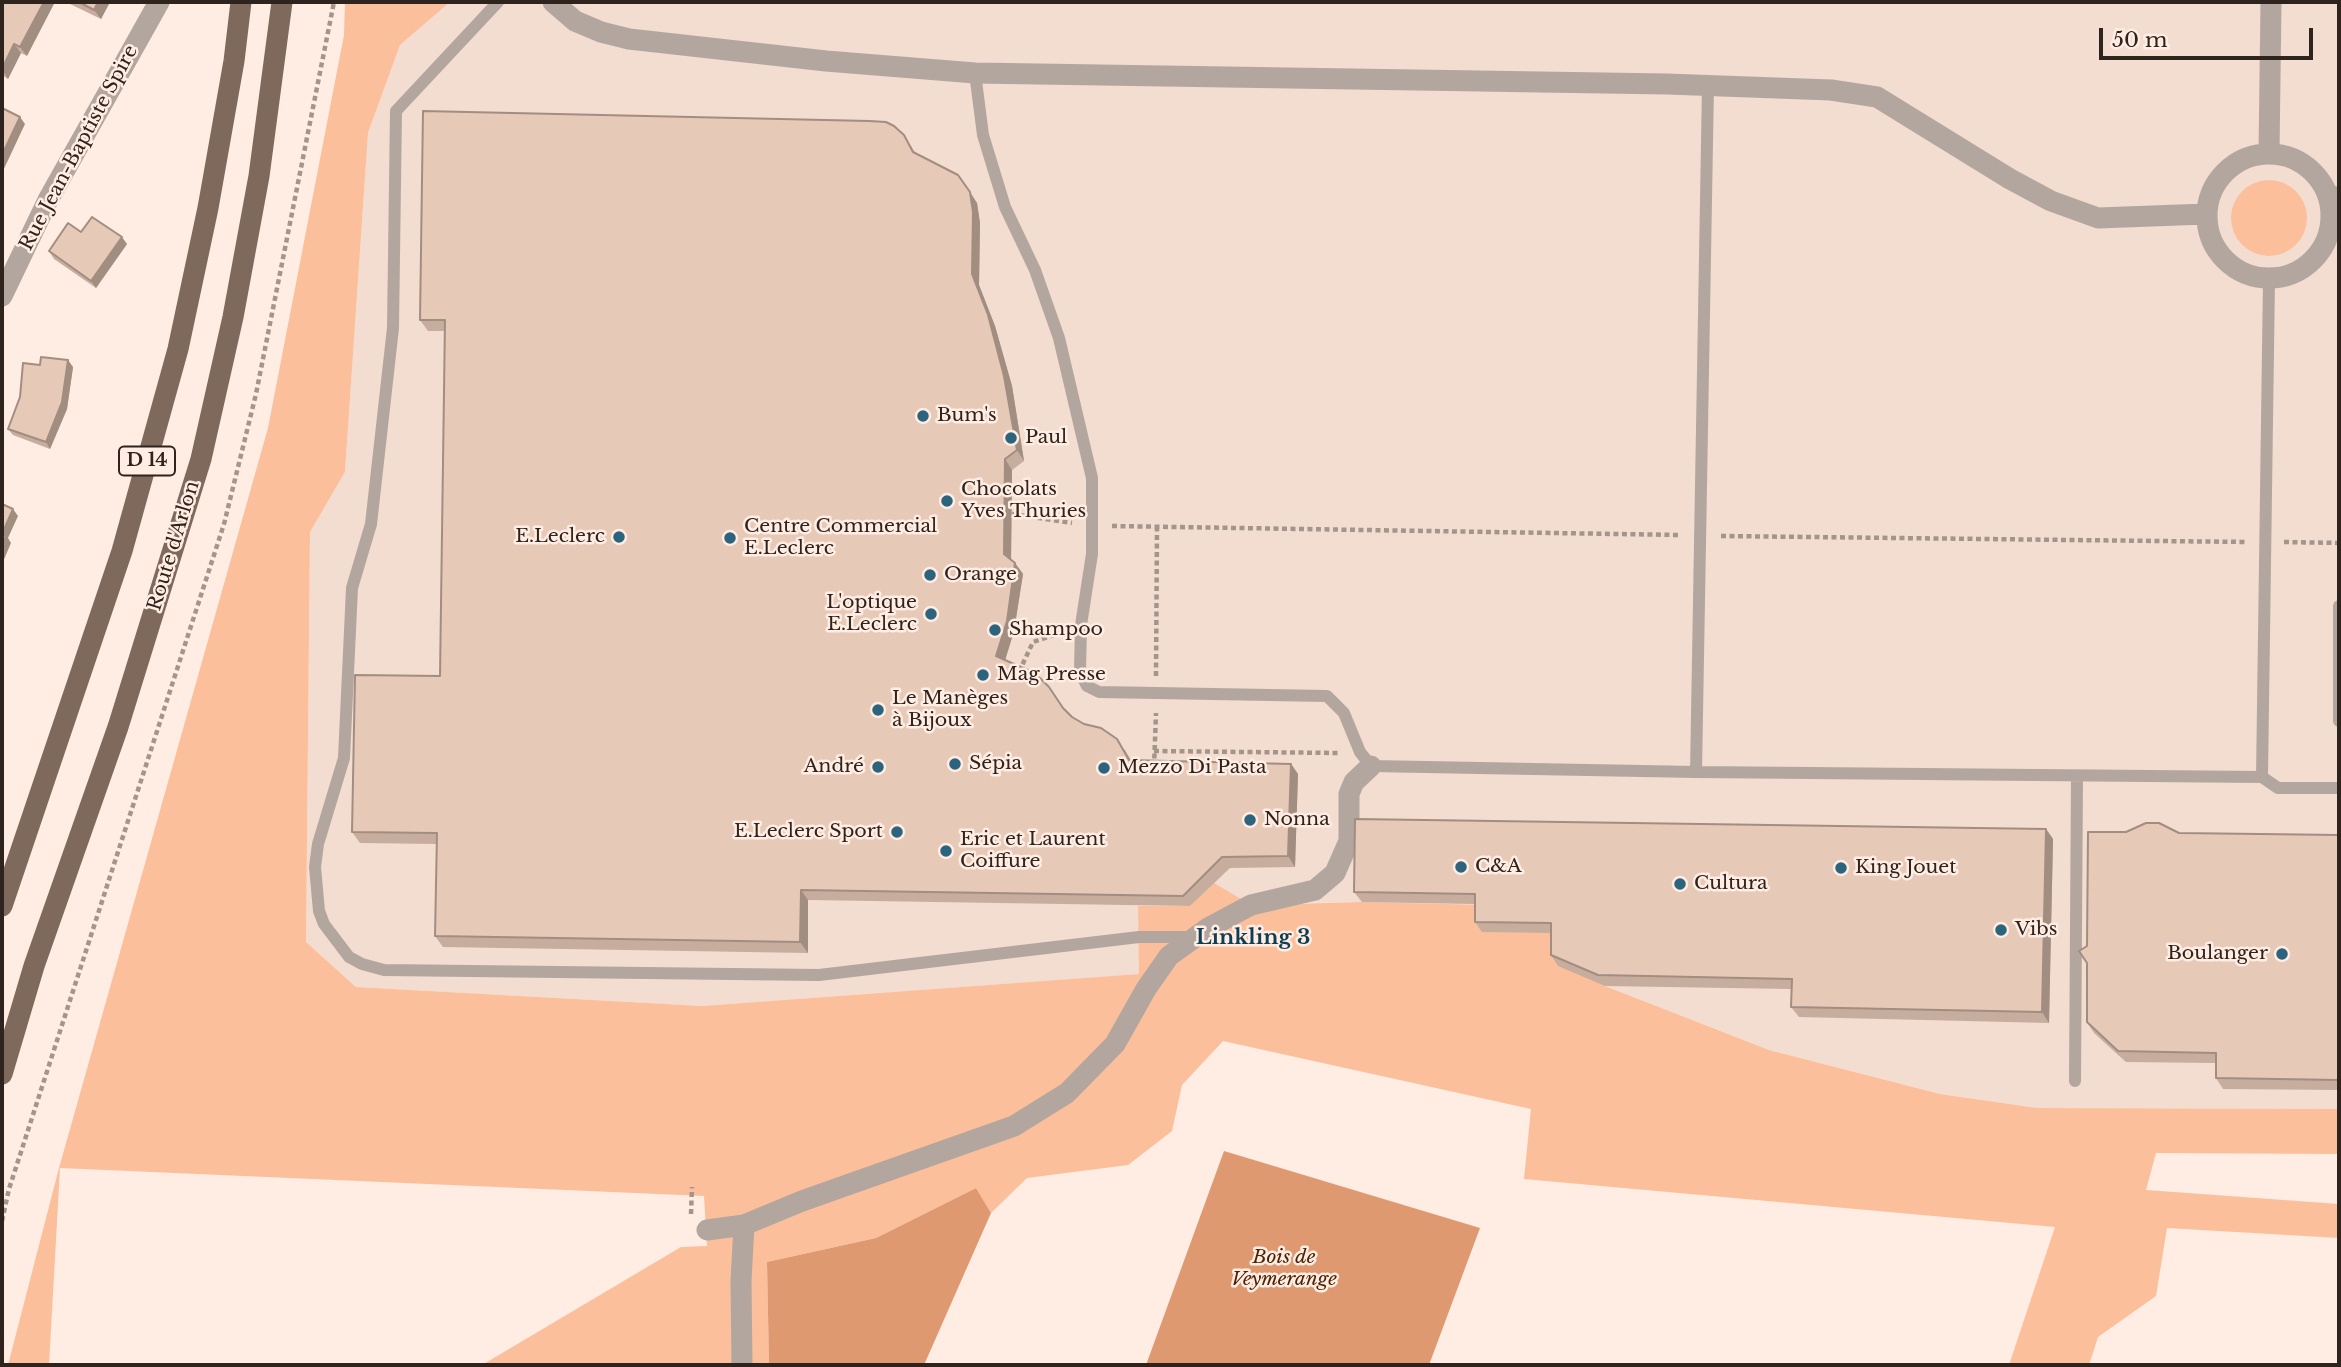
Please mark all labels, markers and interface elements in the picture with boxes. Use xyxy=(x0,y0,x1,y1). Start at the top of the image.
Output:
scale bar xyxy=(2103,14,2316,58)
text: 50 m xyxy=(2112,27,2167,53)
street label: Rue Jean-Baptiste Spire xyxy=(15,41,143,255)
place label: Bum's xyxy=(937,405,997,427)
marker: Bum's xyxy=(915,408,931,424)
place label: Paul xyxy=(1025,427,1067,449)
marker: Paul xyxy=(1003,430,1019,446)
road number: D 14 xyxy=(119,447,175,476)
street label: Route d'Arlon xyxy=(143,478,205,614)
place label: Chocolats Yves Thuries xyxy=(961,479,1086,523)
marker: Chocolats Yves Thuries xyxy=(939,493,955,509)
place label: Centre Commercial E.Leclerc xyxy=(744,516,937,560)
place label: E.Leclerc xyxy=(515,526,605,548)
marker: E.Leclerc xyxy=(611,529,627,545)
marker: Centre Commercial E.Leclerc xyxy=(722,530,738,546)
place label: Orange xyxy=(944,564,1017,586)
marker: Orange xyxy=(922,567,938,583)
place label: L'optique E.Leclerc xyxy=(826,592,917,636)
marker: L'optique E.Leclerc xyxy=(923,606,939,622)
place label: Shampoo xyxy=(1009,619,1103,641)
marker: Shampoo xyxy=(987,622,1003,638)
place label: Mag Presse xyxy=(997,664,1106,686)
marker: Mag Presse xyxy=(975,667,991,683)
place label: Le Manèges à Bijoux xyxy=(892,688,1008,732)
marker: Le Manèges à Bijoux xyxy=(870,702,886,718)
place label: Sépia xyxy=(969,753,1022,775)
place label: André xyxy=(804,756,864,778)
marker: Sépia xyxy=(947,756,963,772)
place label: Mezzo Di Pasta xyxy=(1118,757,1267,779)
marker: André xyxy=(870,759,886,775)
marker: Mezzo Di Pasta xyxy=(1096,760,1112,776)
place label: Nonna xyxy=(1264,809,1330,831)
marker: Nonna xyxy=(1242,812,1258,828)
place label: E.Leclerc Sport xyxy=(734,821,883,843)
marker: E.Leclerc Sport xyxy=(889,824,905,840)
place label: Eric et Laurent Coiffure xyxy=(960,829,1106,873)
marker: Eric et Laurent Coiffure xyxy=(938,843,954,859)
place label: C&A xyxy=(1475,856,1522,878)
place label: King Jouet xyxy=(1855,857,1956,879)
marker: C&A xyxy=(1453,859,1469,875)
marker: King Jouet xyxy=(1833,860,1849,876)
place label: Cultura xyxy=(1694,873,1768,895)
marker: Cultura xyxy=(1672,876,1688,892)
place label: Vibs xyxy=(2015,919,2057,941)
marker: Vibs xyxy=(1993,922,2009,938)
district label: Linkling 3 xyxy=(1196,925,1310,951)
place label: Boulanger xyxy=(2167,943,2268,965)
marker: Boulanger xyxy=(2274,946,2290,962)
park label: Bois de Veymerange xyxy=(1231,1247,1337,1291)

